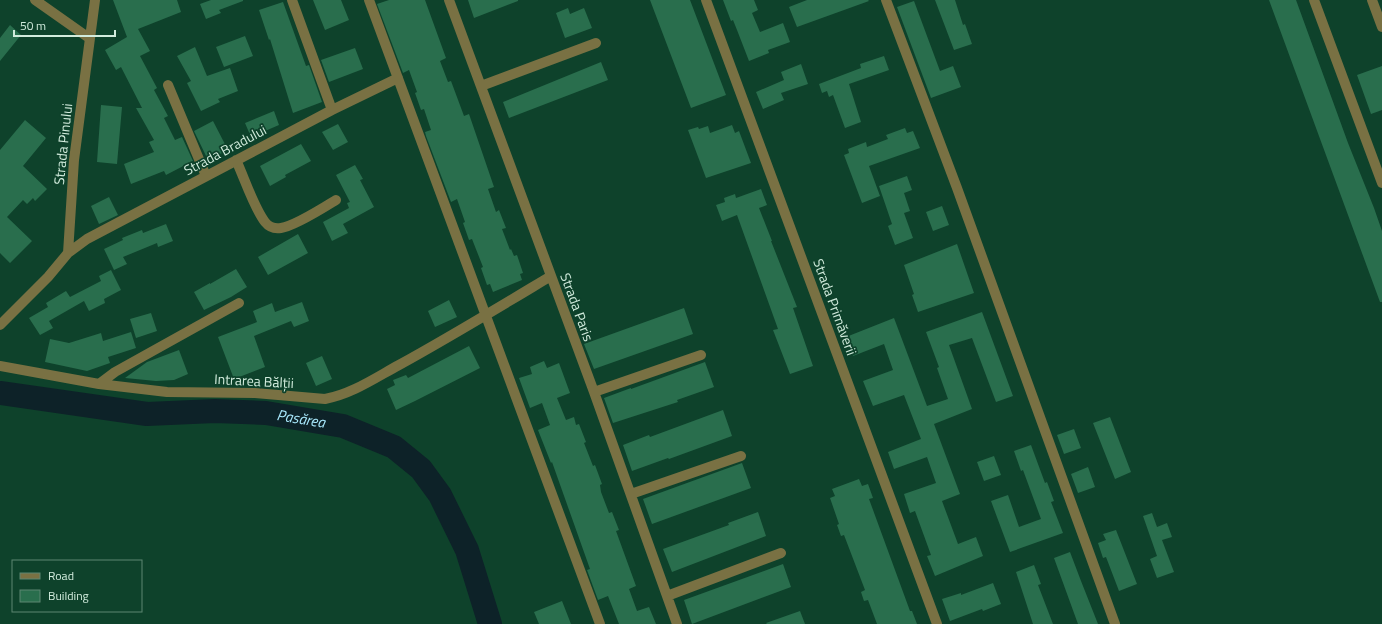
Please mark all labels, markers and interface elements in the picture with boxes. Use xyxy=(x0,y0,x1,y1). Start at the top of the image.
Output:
scale bar xyxy=(14,12,115,38)
text: 50 m xyxy=(20,16,46,35)
street label: Strada Pinului xyxy=(48,102,77,186)
street label: Strada Bradului xyxy=(180,119,270,180)
street label: Strada Primăverii xyxy=(808,256,863,358)
street label: Strada Paris xyxy=(555,270,600,344)
street label: Intrarea Bălții xyxy=(214,368,294,393)
water label: Pasărea xyxy=(275,403,328,434)
legend xyxy=(12,560,142,612)
text: Road xyxy=(48,566,74,585)
text: Building xyxy=(48,586,89,605)

